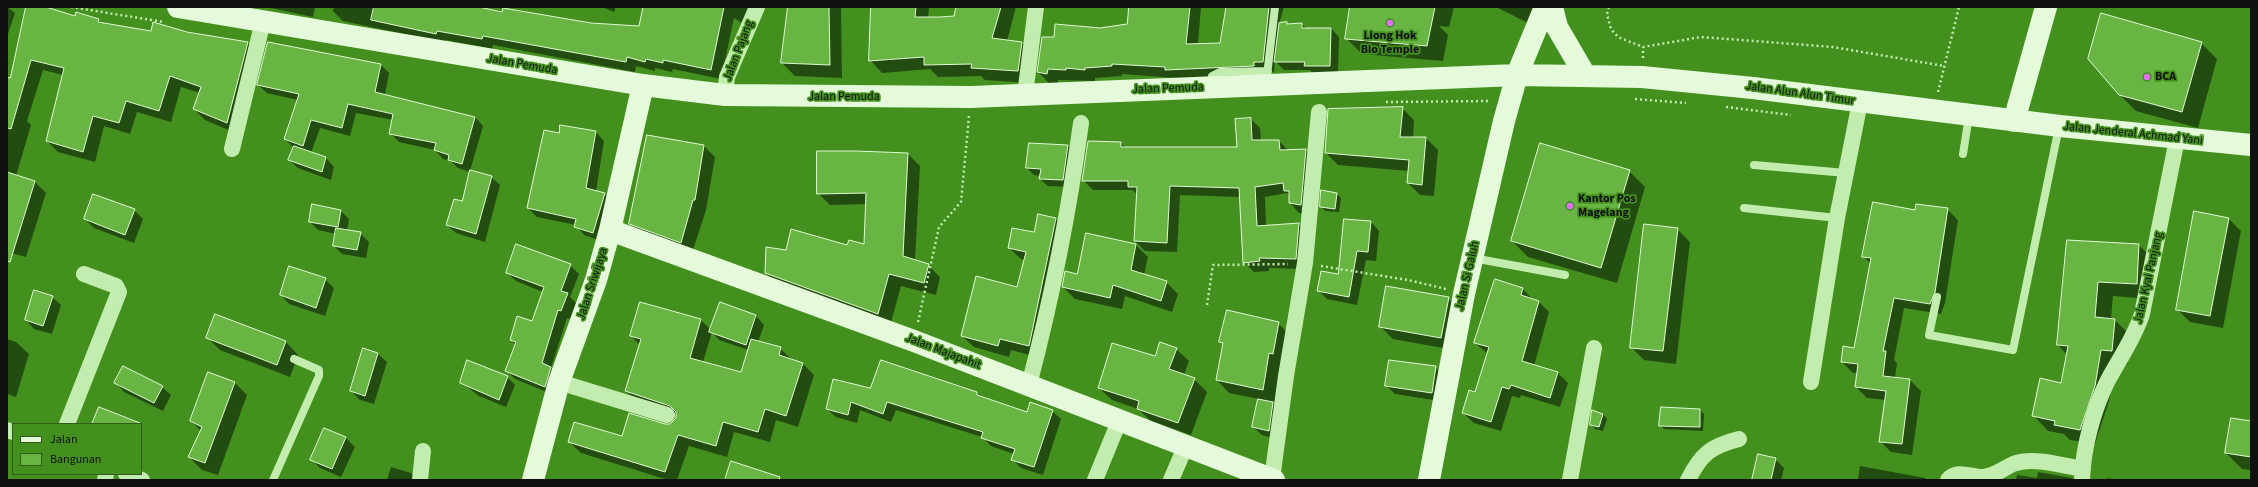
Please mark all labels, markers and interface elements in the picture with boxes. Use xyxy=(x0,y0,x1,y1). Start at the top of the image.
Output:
marker: Liong Hok Bio Temple xyxy=(1385,18,1395,28)
street label: Jalan Pajang xyxy=(721,19,757,83)
place label: Liong Hok Bio Temple xyxy=(1361,29,1419,57)
street label: Jalan Pemuda xyxy=(486,52,558,78)
place label: BCA xyxy=(2155,70,2176,84)
marker: BCA xyxy=(2142,72,2152,82)
street label: Jalan Alun Alun Timur xyxy=(1745,79,1855,109)
street label: Jalan Pemuda xyxy=(1132,81,1204,97)
street label: Jalan Pemuda xyxy=(808,90,880,104)
street label: Jalan Jenderal Achmad Yani xyxy=(2063,120,2203,148)
place label: Kantor Pos Magelang xyxy=(1578,192,1636,220)
marker: Kantor Pos Magelang xyxy=(1565,201,1575,211)
street label: Jalan Kyai Panjang xyxy=(2131,231,2167,325)
street label: Jalan Si Galuh xyxy=(1453,240,1483,312)
street label: Jalan Sriwijaya xyxy=(575,246,611,322)
street label: Jalan Majapahit xyxy=(903,331,983,373)
legend xyxy=(12,423,142,475)
text: Jalan xyxy=(50,431,77,448)
text: Bangunan xyxy=(50,451,101,468)

